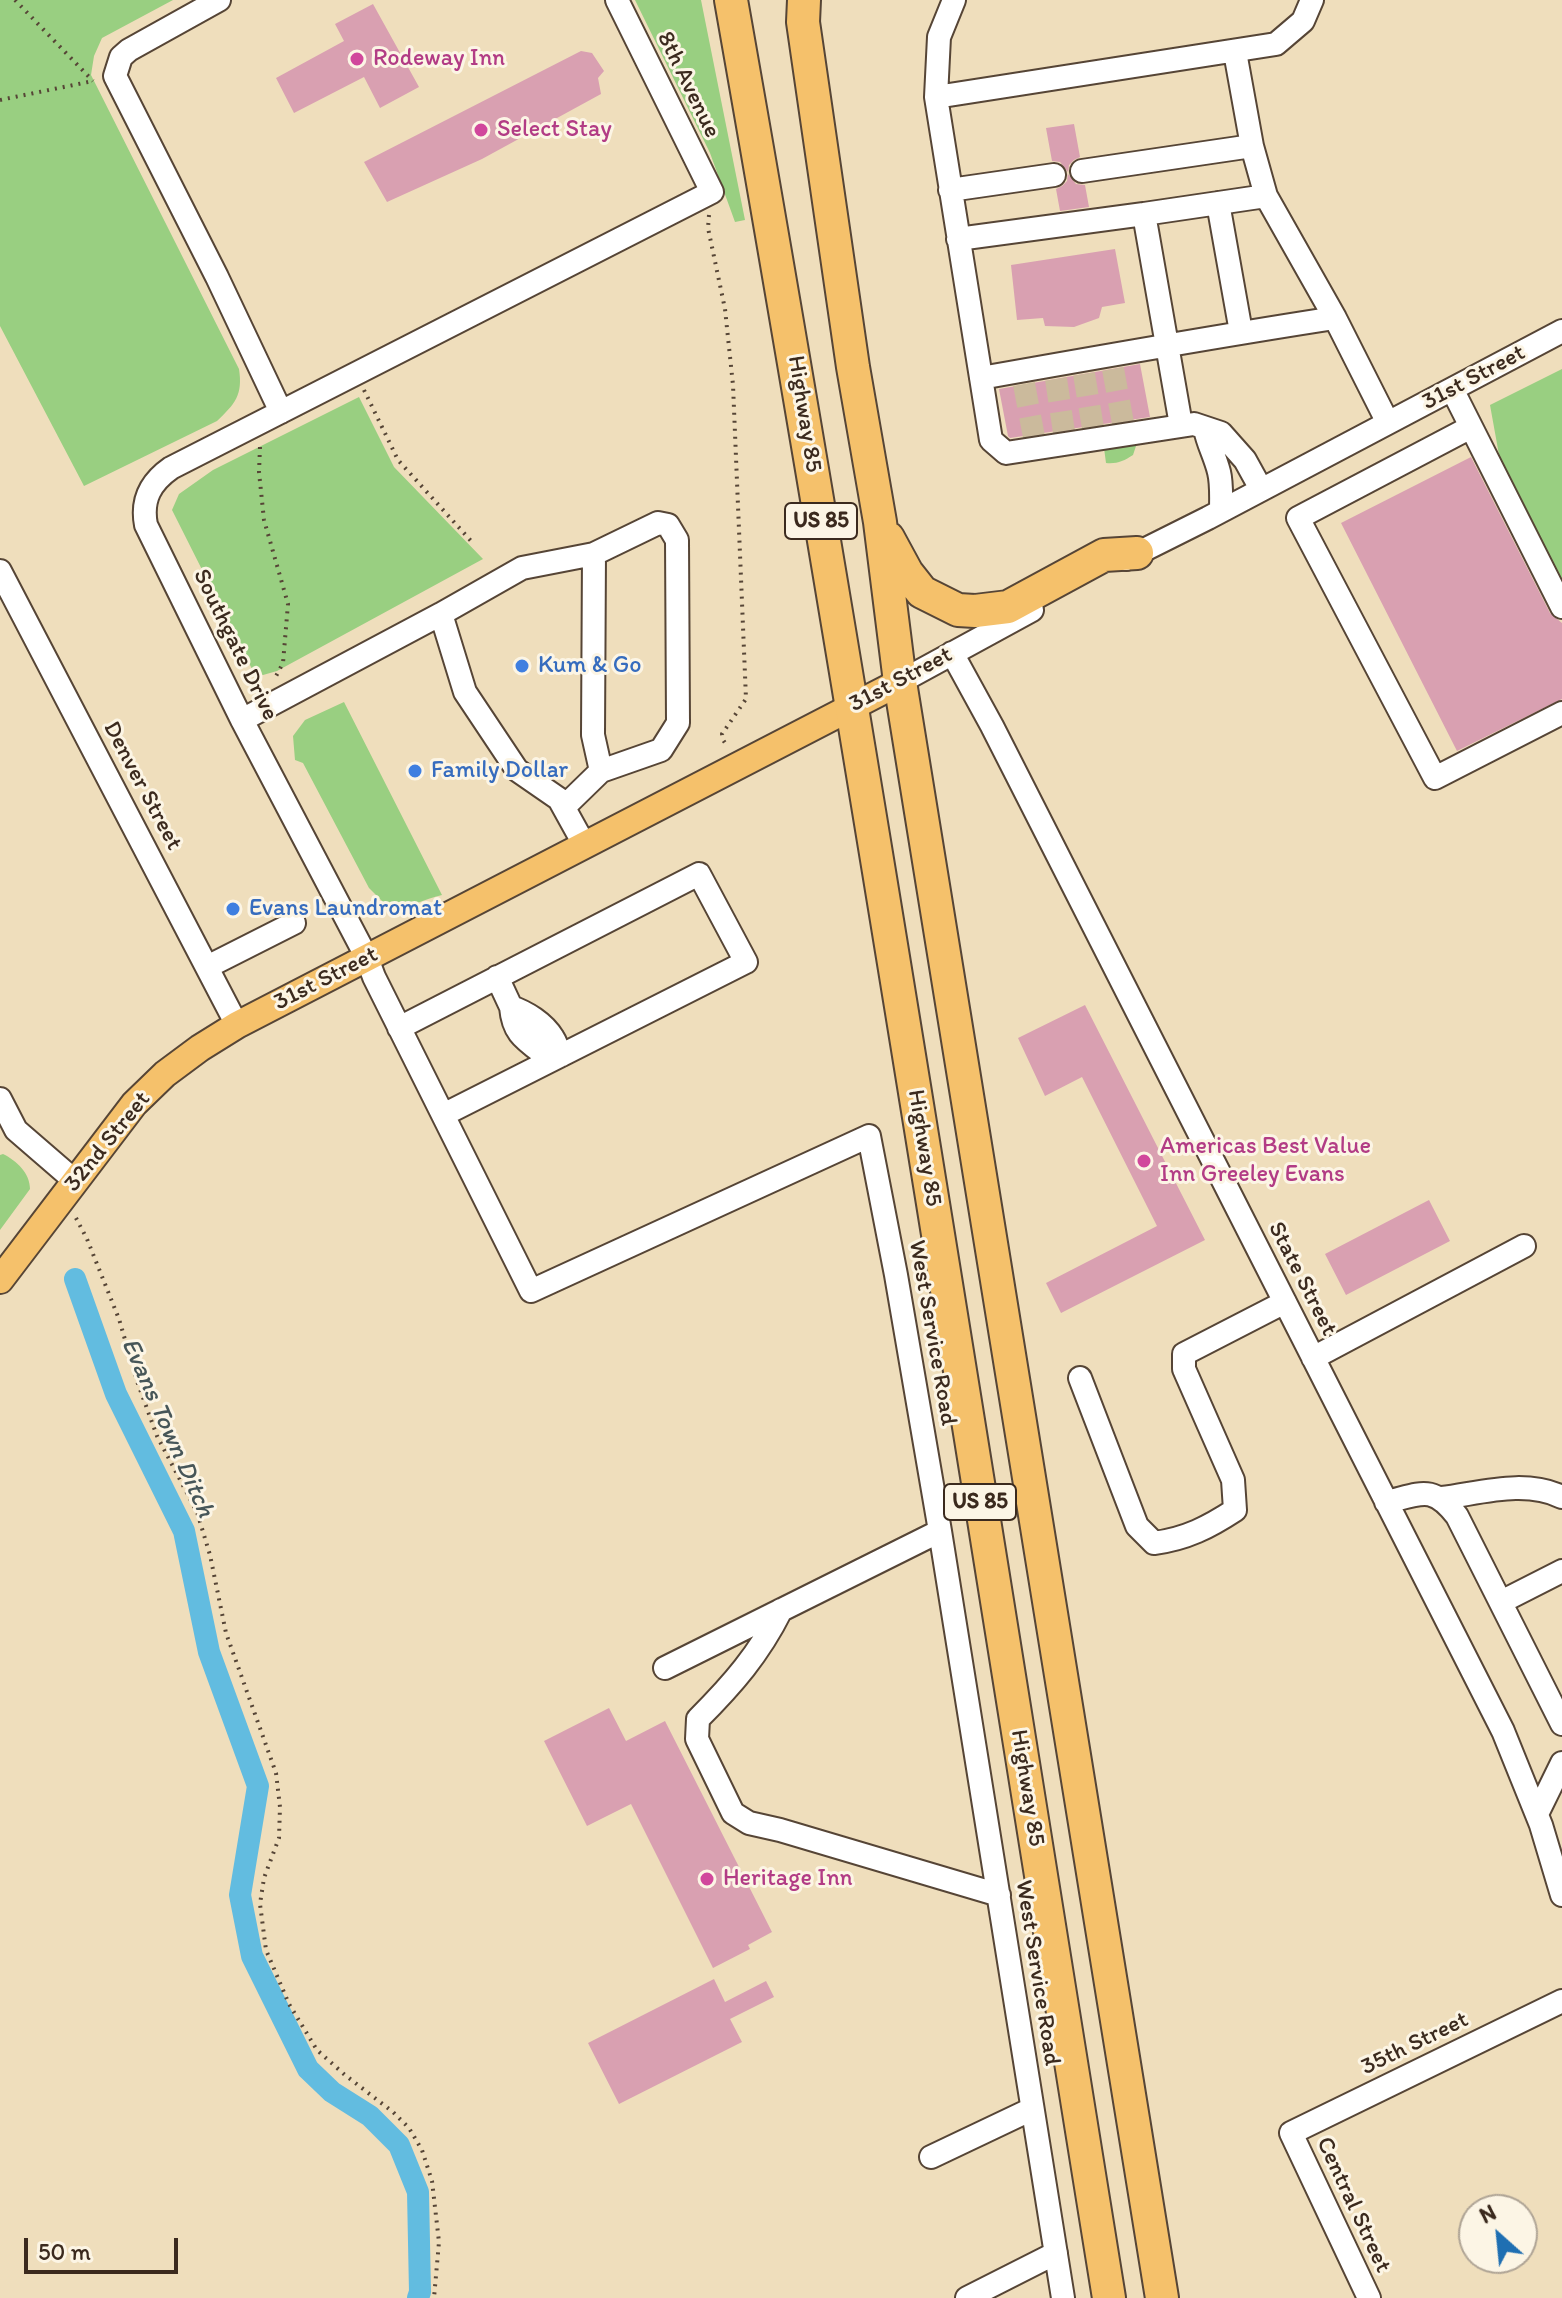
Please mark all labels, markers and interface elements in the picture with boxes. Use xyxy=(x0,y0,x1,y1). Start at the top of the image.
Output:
street label: 8th Avenue xyxy=(650,27,726,143)
place label: Rodeway Inn xyxy=(373,45,505,73)
marker: Rodeway Inn xyxy=(348,50,366,68)
place label: Select Stay xyxy=(497,116,612,144)
marker: Select Stay xyxy=(472,121,490,139)
street label: 31st Street xyxy=(1417,339,1531,417)
street label: Highway 85 xyxy=(781,354,827,474)
road number: US 85 xyxy=(785,503,857,539)
street label: Southgate Drive xyxy=(186,565,284,725)
street label: 31st Street xyxy=(844,641,958,719)
place label: Kum & Go xyxy=(538,652,642,680)
marker: Kum & Go xyxy=(513,657,531,675)
street label: Denver Street xyxy=(96,717,188,855)
place label: Family Dollar xyxy=(431,757,568,785)
marker: Family Dollar xyxy=(406,762,424,780)
place label: Evans Laundromat xyxy=(249,895,442,923)
marker: Evans Laundromat xyxy=(224,900,242,918)
street label: 31st Street xyxy=(269,941,383,1017)
street label: 32nd Street xyxy=(59,1086,157,1198)
street label: Highway 85 xyxy=(901,1088,947,1208)
place label: Americas Best Value Inn Greeley Evans xyxy=(1160,1133,1371,1189)
marker: Americas Best Value Inn Greeley Evans xyxy=(1135,1152,1153,1170)
street label: State Street xyxy=(1261,1217,1343,1341)
street label: West Service Road xyxy=(902,1238,962,1428)
water label: Evans Town Ditch xyxy=(114,1334,220,1522)
road number: US 85 xyxy=(944,1484,1016,1520)
street label: Highway 85 xyxy=(1004,1728,1050,1848)
place label: Heritage Inn xyxy=(723,1865,853,1893)
marker: Heritage Inn xyxy=(698,1870,716,1888)
street label: West Service Road xyxy=(1008,1878,1066,2068)
street label: 35th Street xyxy=(1357,2006,1473,2082)
street label: Central Street xyxy=(1309,2133,1397,2277)
north arrow xyxy=(1458,2194,1538,2274)
text: N xyxy=(1475,2199,1501,2229)
scale bar xyxy=(28,2222,182,2272)
text: 50 m xyxy=(38,2237,91,2266)

